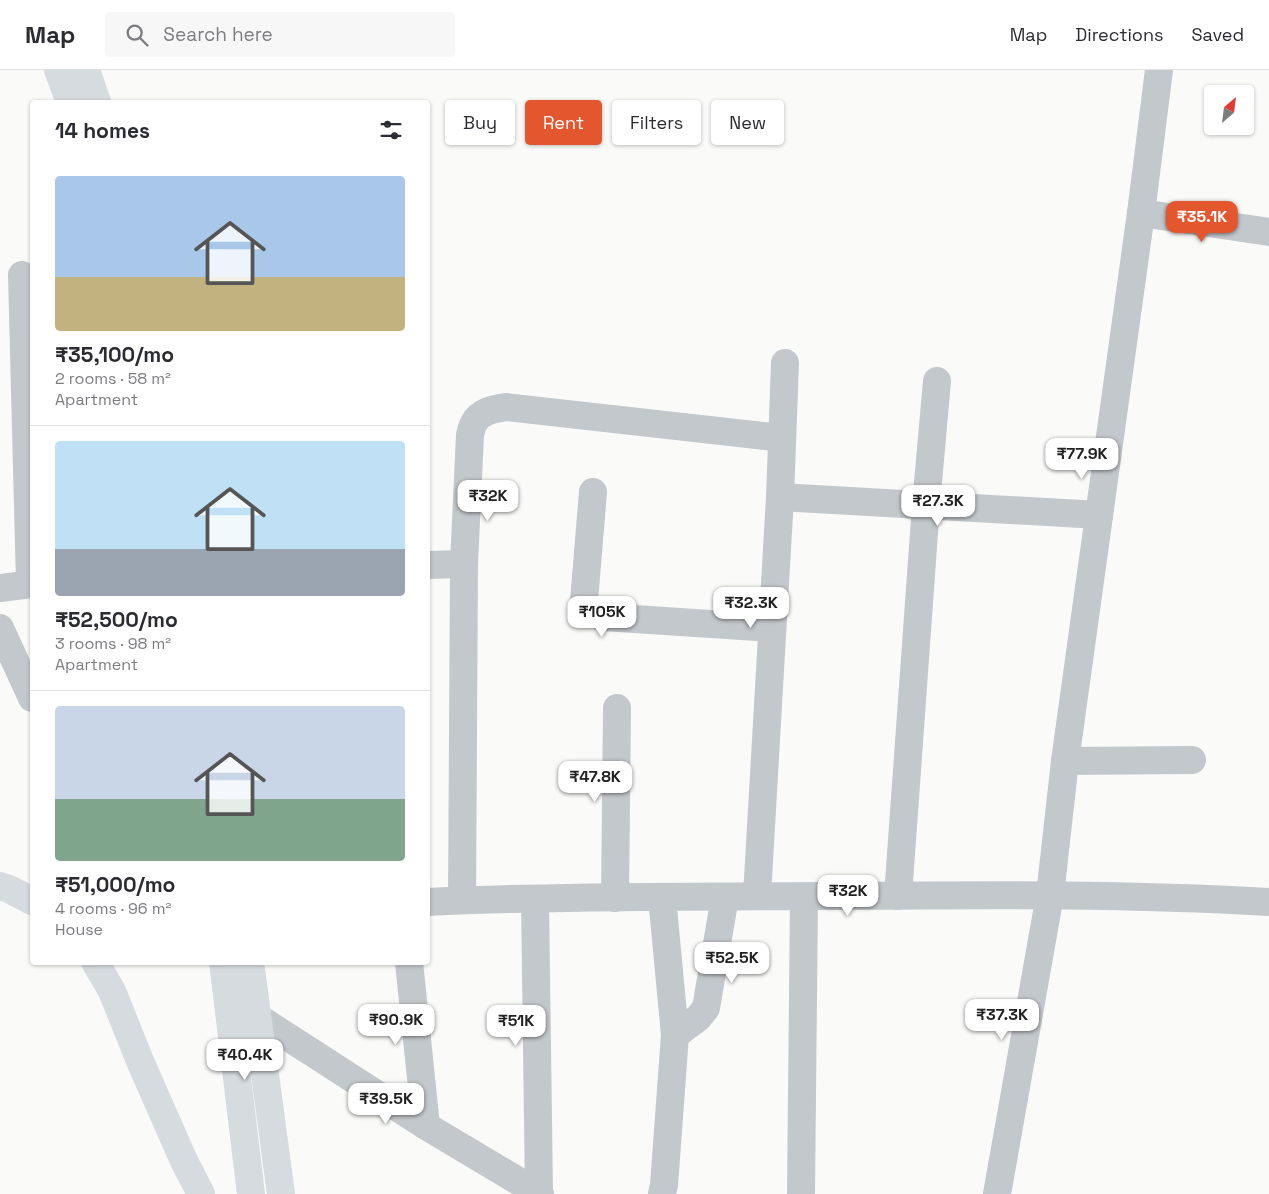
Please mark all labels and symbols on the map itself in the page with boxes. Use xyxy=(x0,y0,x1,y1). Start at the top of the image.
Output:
north arrow xyxy=(1204,85,1254,135)
pin: ₹35.1K xyxy=(1161,200,1243,243)
pin: ₹77.9K xyxy=(1041,438,1123,480)
pin: ₹32K xyxy=(458,480,518,522)
pin: ₹27.3K xyxy=(897,484,979,527)
pin: ₹32.3K xyxy=(710,586,792,629)
pin: ₹105K xyxy=(567,596,637,638)
pin: ₹47.8K xyxy=(554,760,636,803)
pin: ₹32K xyxy=(818,874,878,917)
pin: ₹52.5K xyxy=(691,942,773,984)
pin: ₹37.3K xyxy=(961,998,1043,1041)
pin: ₹90.9K xyxy=(355,1004,437,1046)
pin: ₹51K xyxy=(486,1004,546,1047)
pin: ₹40.4K xyxy=(204,1038,286,1081)
pin: ₹39.5K xyxy=(345,1082,427,1125)

